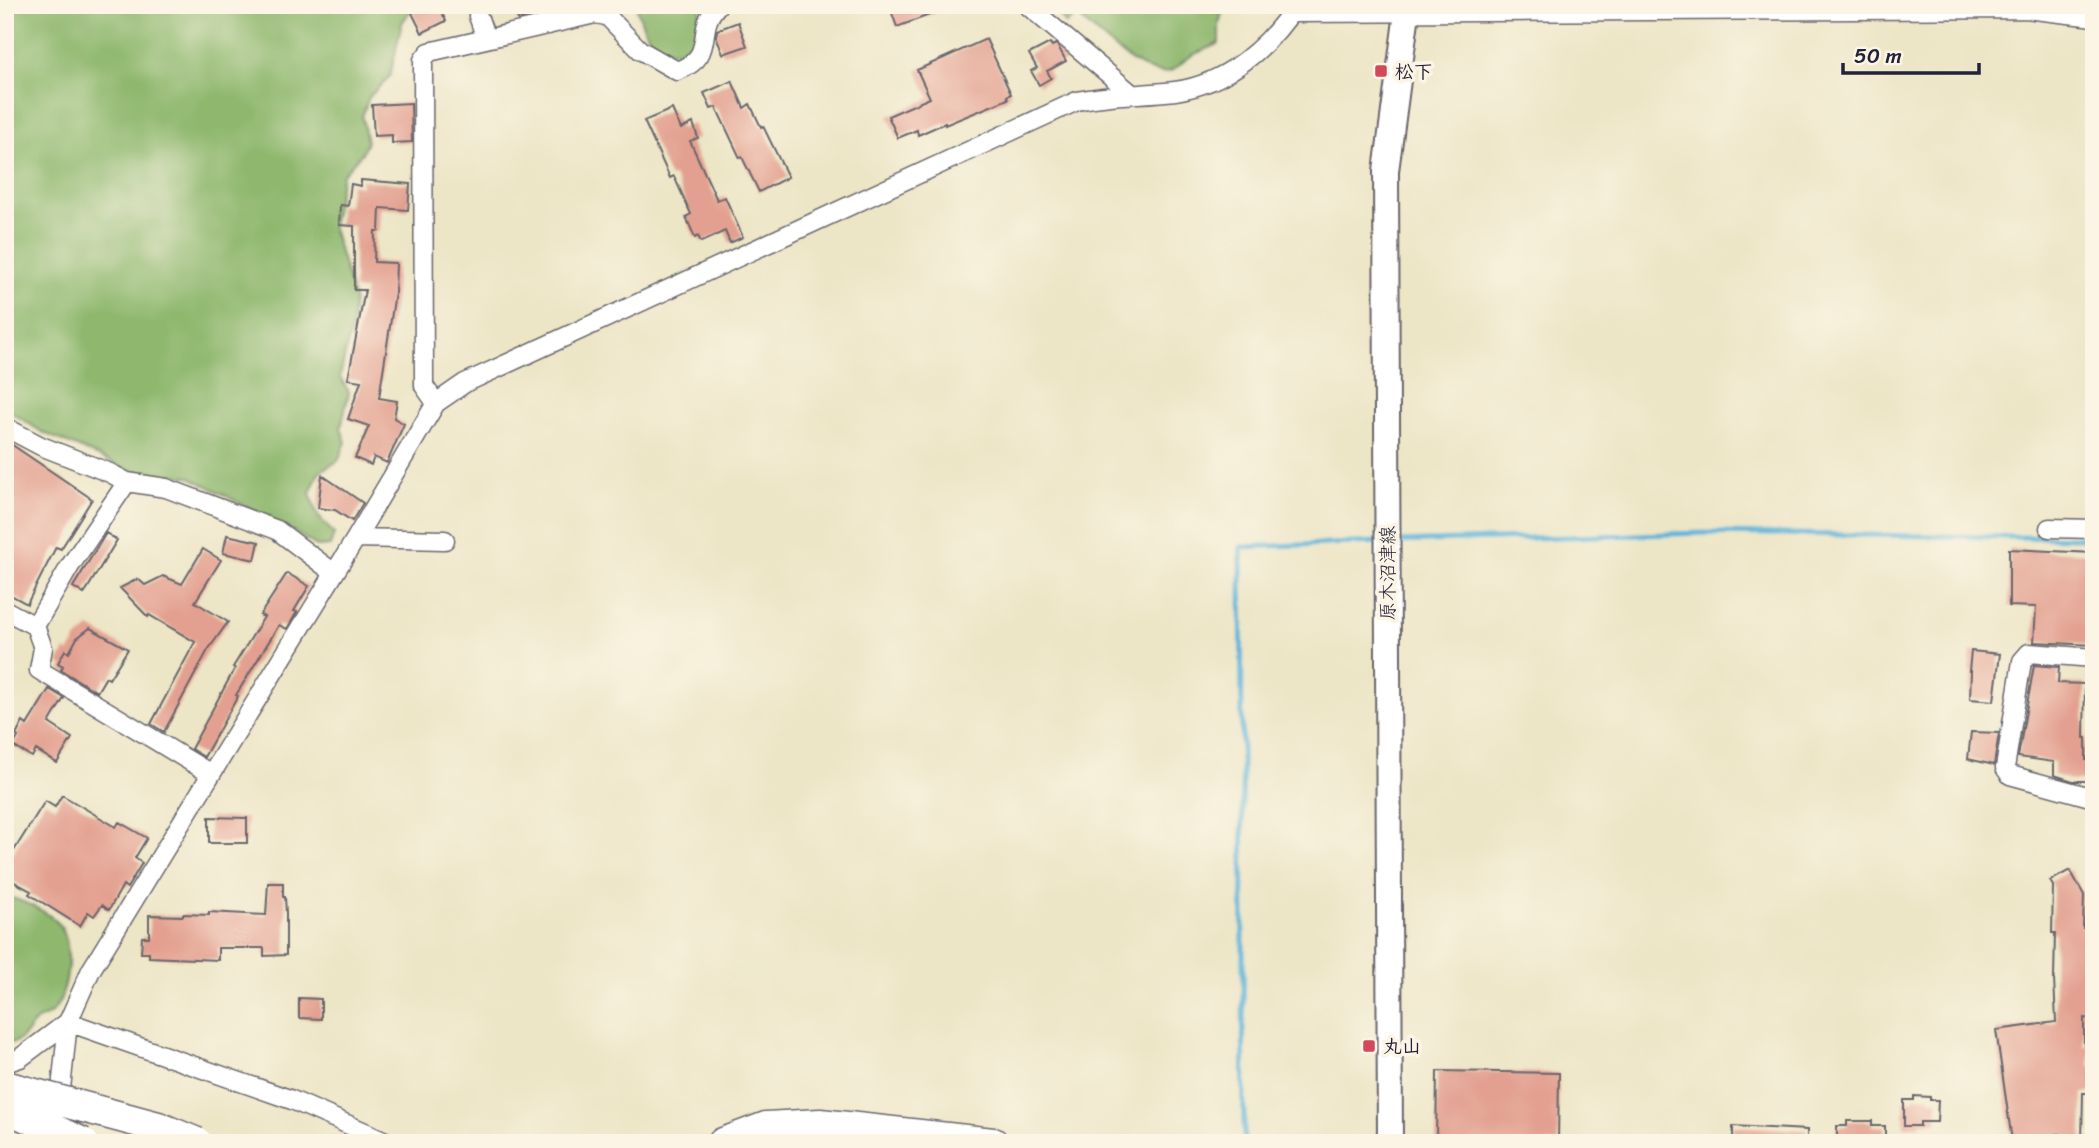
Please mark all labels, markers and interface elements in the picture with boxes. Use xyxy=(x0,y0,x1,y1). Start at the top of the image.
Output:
scale bar xyxy=(1843,32,1980,76)
text: 50 m xyxy=(1854,37,1902,75)
place label: 松下 xyxy=(1395,55,1433,88)
marker: 松下 xyxy=(1373,63,1389,79)
street label: 原木沼津線 xyxy=(1371,525,1404,621)
place label: 丸山 xyxy=(1383,1030,1421,1063)
marker: 丸山 xyxy=(1361,1038,1377,1054)

